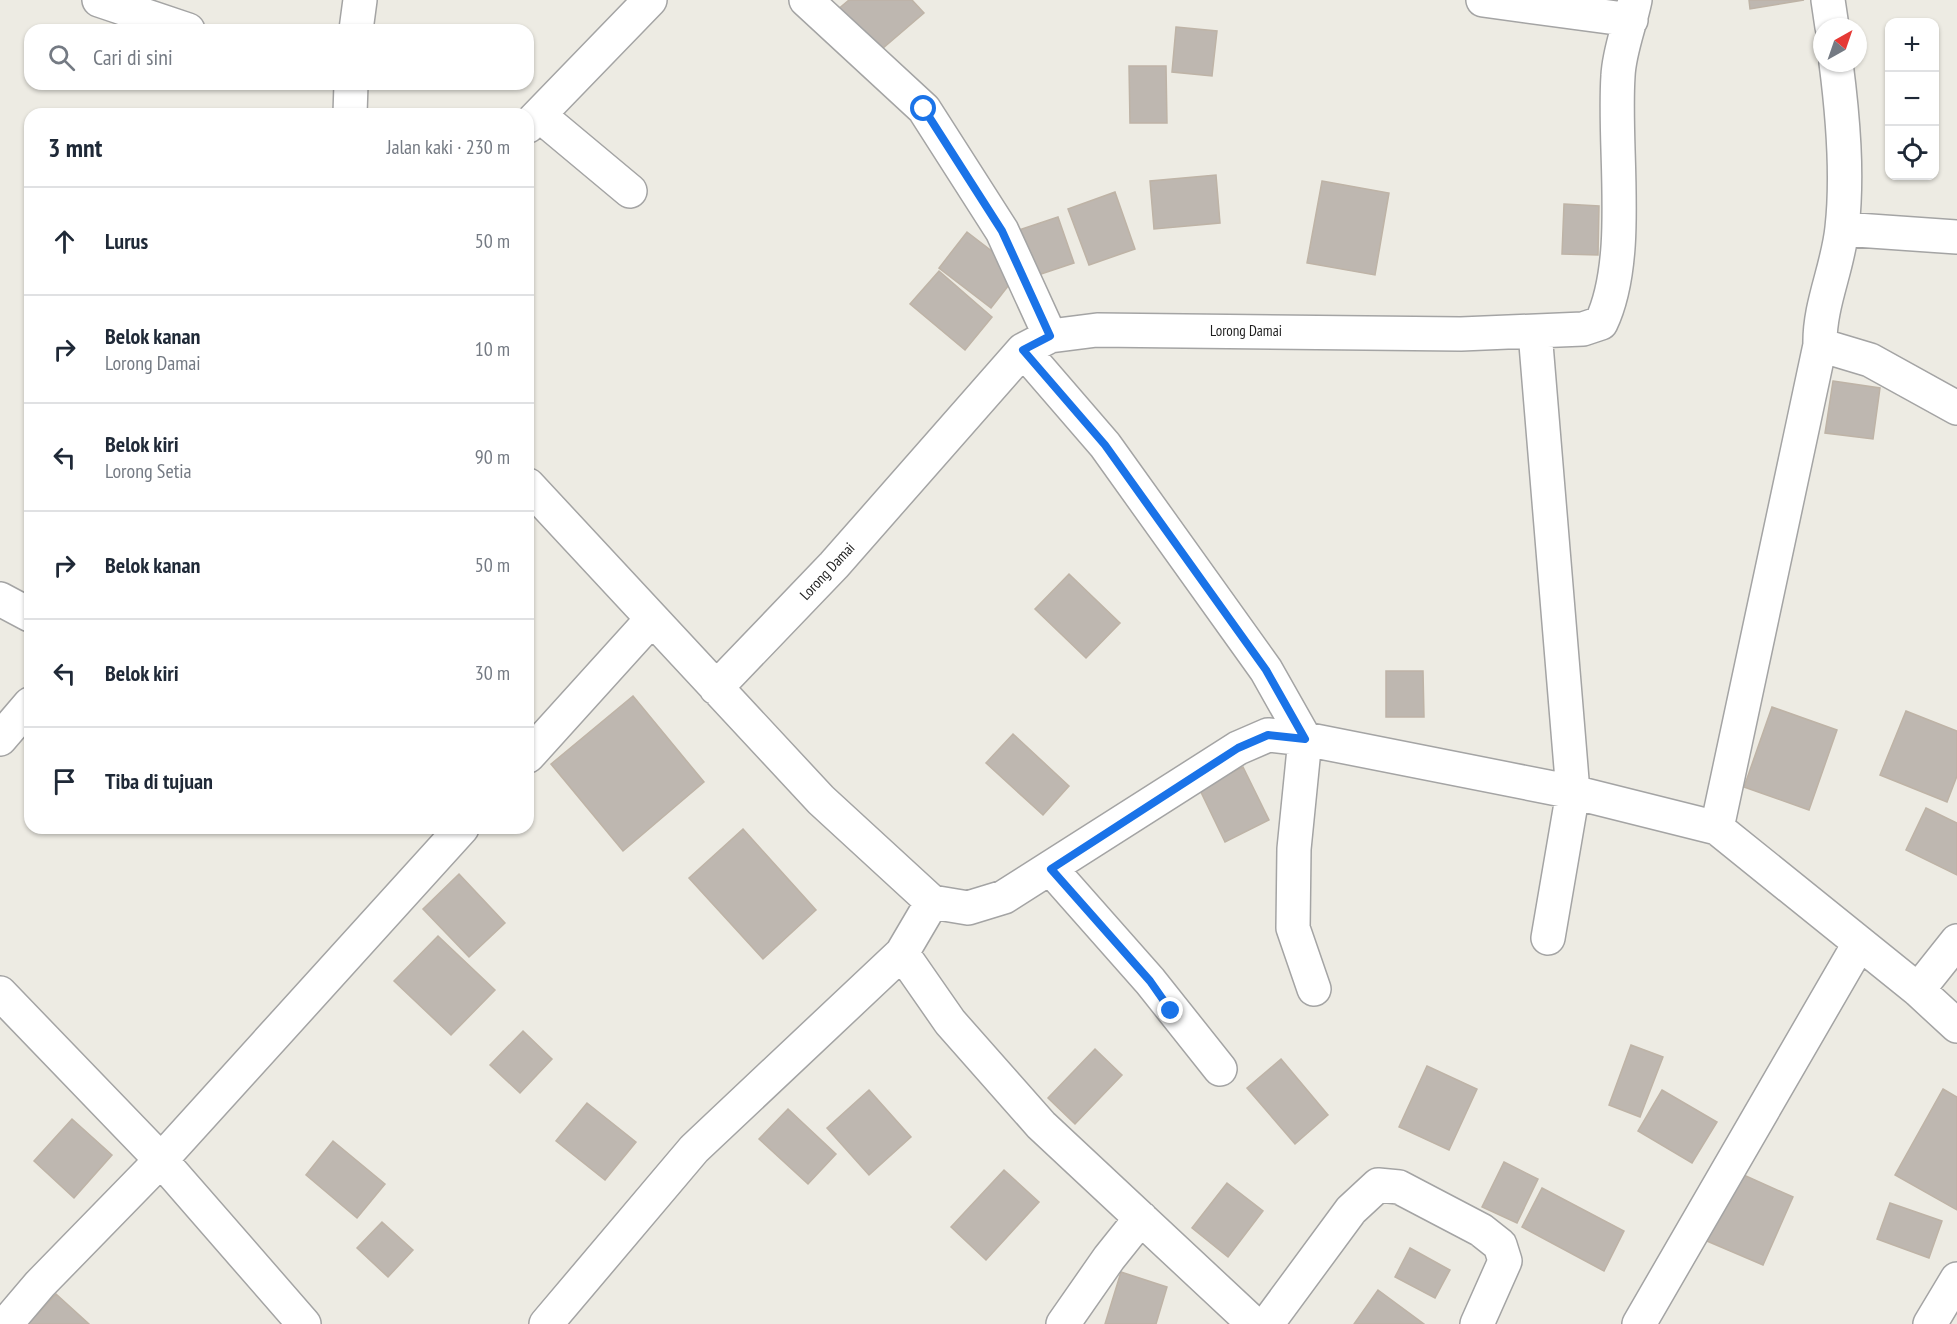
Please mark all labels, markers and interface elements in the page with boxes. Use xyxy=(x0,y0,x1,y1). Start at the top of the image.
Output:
north arrow xyxy=(1813,18,1867,72)
map controls xyxy=(1885,18,1939,180)
button: + xyxy=(1885,18,1939,72)
search box xyxy=(24,24,534,90)
icon: search xyxy=(45,41,78,74)
text: Cari di sini xyxy=(93,43,173,71)
button: − xyxy=(1885,72,1939,126)
route start xyxy=(910,95,936,121)
button: locate xyxy=(1885,126,1939,180)
text: 3 mnt xyxy=(48,131,102,164)
text: Jalan kaki · 230 m xyxy=(387,134,510,160)
icon: ahead xyxy=(48,225,81,258)
text: Lurus xyxy=(105,227,148,255)
text: 50 m xyxy=(475,228,510,254)
street label: Lorong Damai xyxy=(1210,321,1282,340)
text: Belok kanan xyxy=(105,322,200,350)
icon: right xyxy=(48,333,81,366)
text: 10 m xyxy=(475,336,510,362)
text: Lorong Damai xyxy=(105,350,201,376)
text: Belok kiri xyxy=(105,430,179,458)
icon: left xyxy=(48,441,81,474)
text: 90 m xyxy=(475,444,510,470)
text: Lorong Setia xyxy=(105,458,192,484)
street label: Lorong Damai xyxy=(796,538,858,604)
icon: right xyxy=(48,549,81,582)
text: Belok kanan xyxy=(105,551,200,579)
text: 50 m xyxy=(475,552,510,578)
icon: left xyxy=(48,657,81,690)
text: Belok kiri xyxy=(105,659,179,687)
text: 30 m xyxy=(475,660,510,686)
icon: arrive xyxy=(48,765,81,798)
text: Tiba di tujuan xyxy=(105,767,213,795)
route end xyxy=(1157,997,1183,1023)

